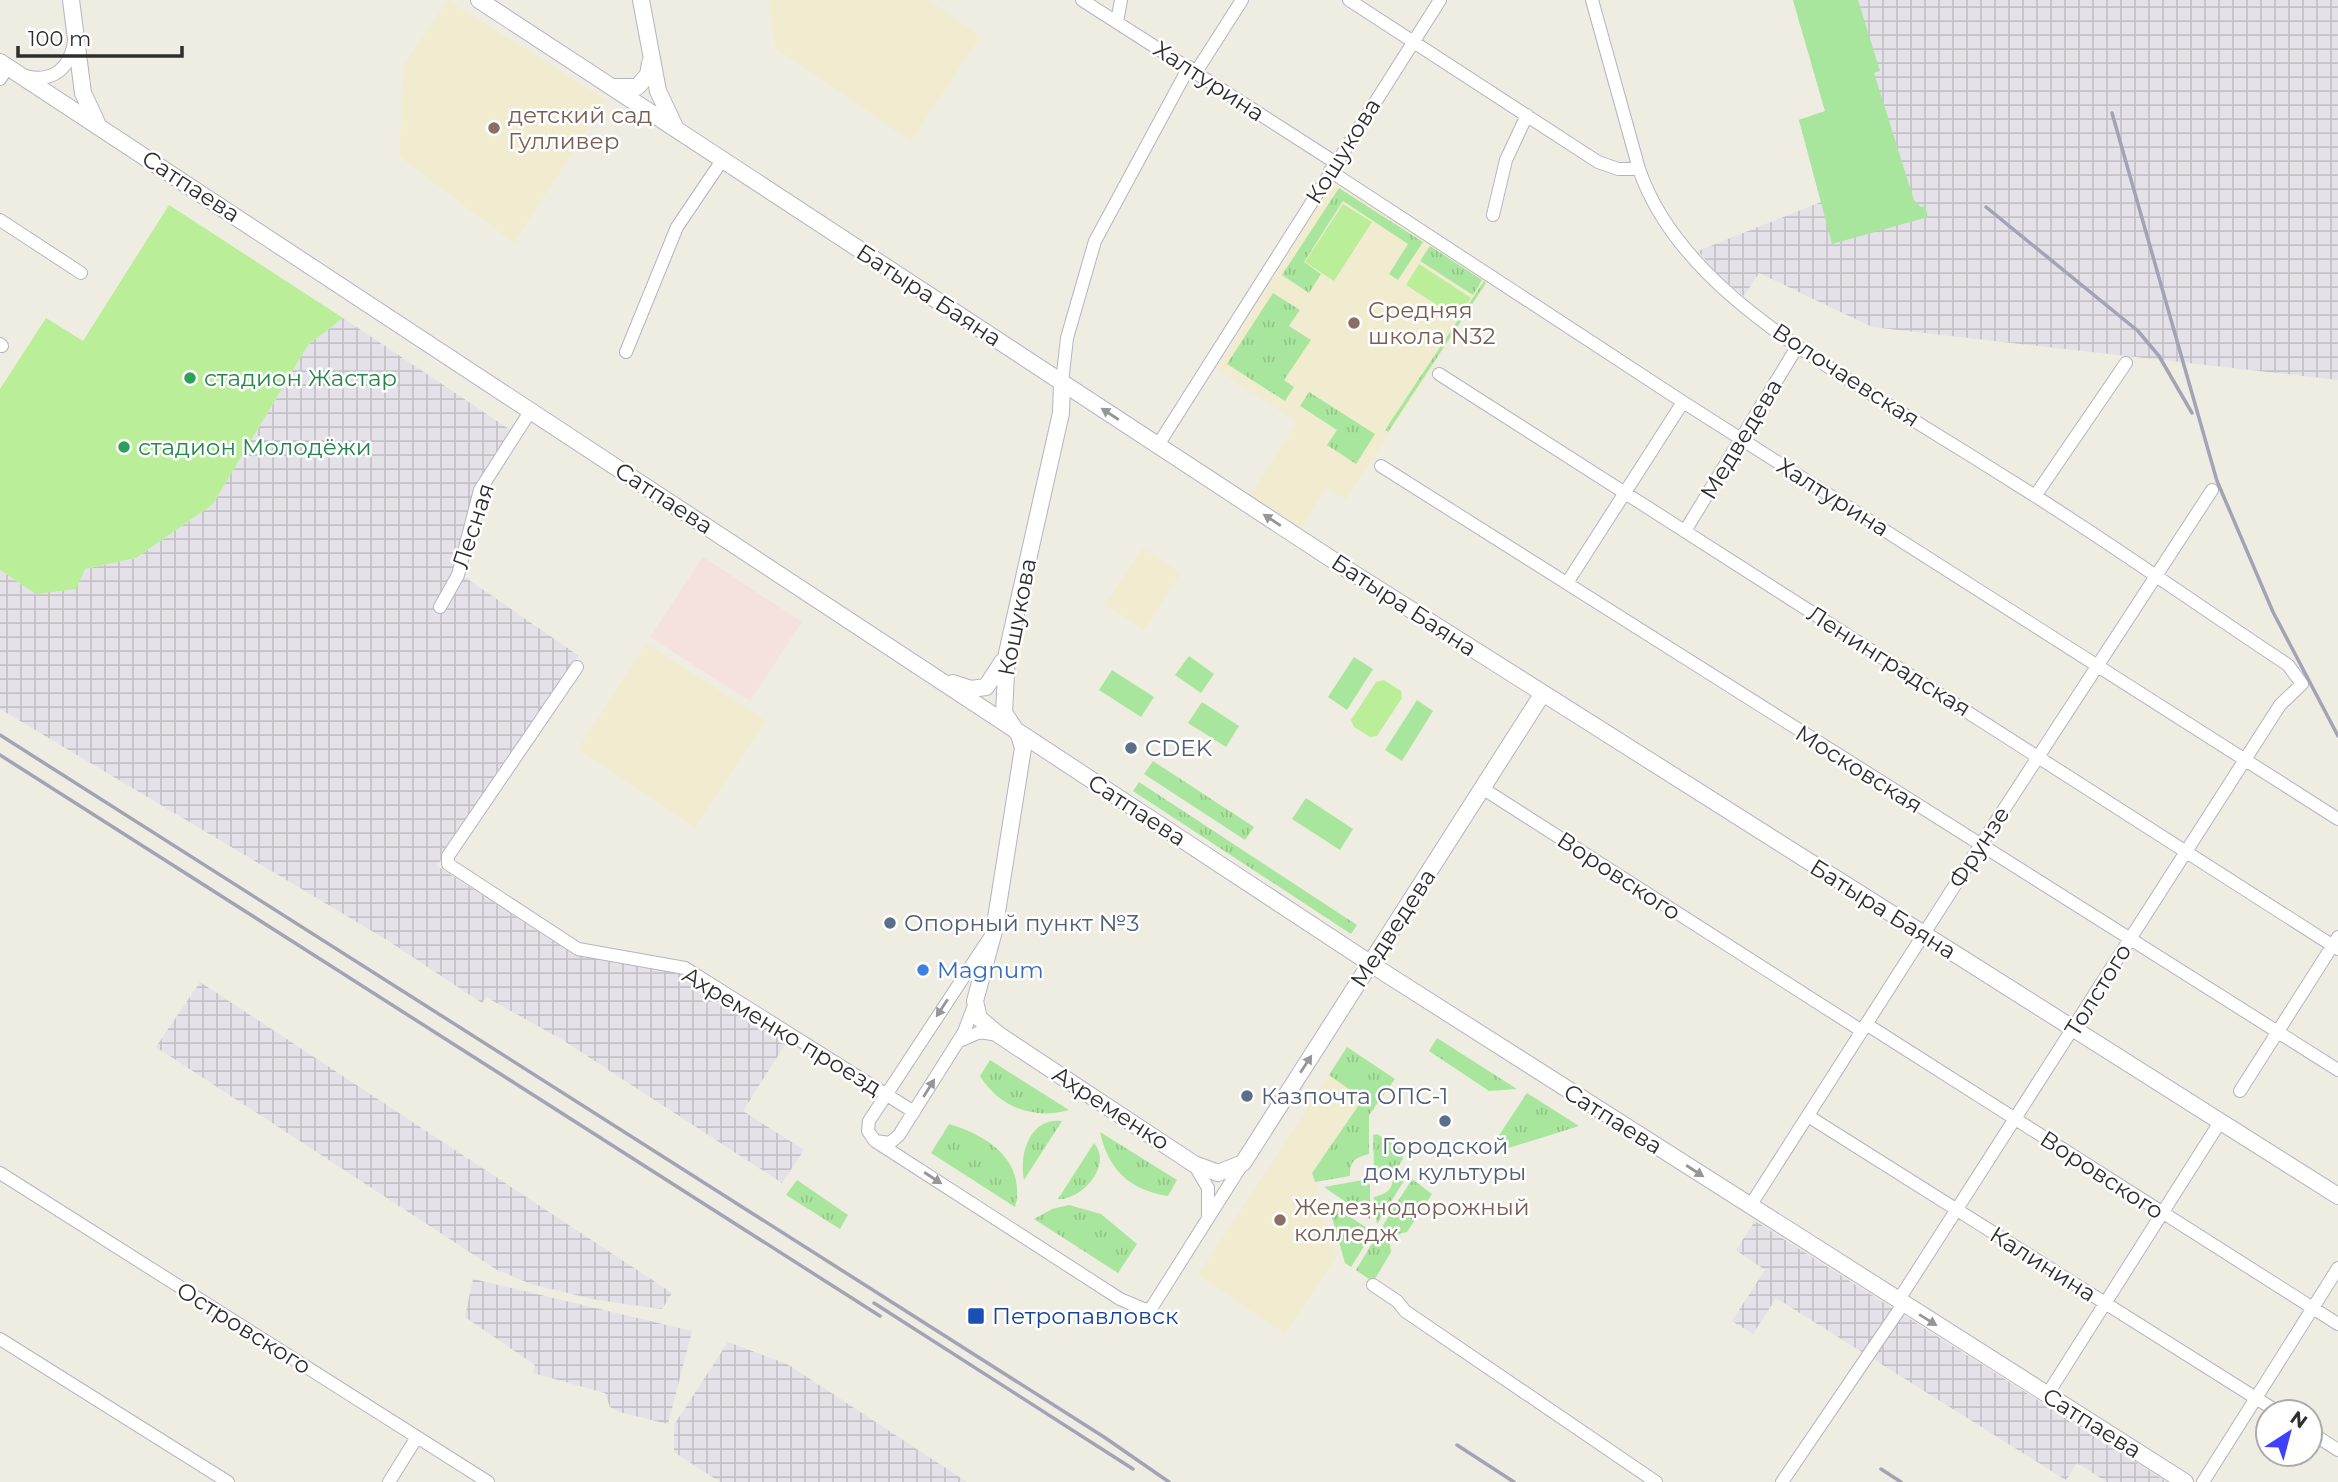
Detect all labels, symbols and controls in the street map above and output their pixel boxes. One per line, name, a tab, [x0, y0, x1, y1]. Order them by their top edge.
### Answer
scale bar	[18, 14, 182, 58]
text: 100 m	[28, 26, 91, 51]
street label: Халтурина	[1148, 35, 1270, 127]
street label: Кошукова	[1300, 93, 1386, 209]
place label: детский сад Гулливер	[508, 101, 652, 155]
marker: детский сад Гулливер	[486, 120, 502, 136]
street label: Сатпаева	[137, 144, 245, 228]
street label: Батыра Баяна	[851, 238, 1007, 352]
place label: Средняя школа N32	[1368, 296, 1495, 350]
marker: Средняя школа N32	[1346, 315, 1362, 331]
street label: Волочаевская	[1767, 317, 1925, 433]
place label: стадион Жастар	[204, 364, 397, 392]
marker: стадион Жастар	[182, 370, 198, 386]
street label: Медведева	[1694, 374, 1788, 504]
one-way arrow	[1100, 407, 1120, 420]
place label: стадион Молодёжи	[138, 433, 371, 461]
marker: стадион Молодёжи	[116, 439, 132, 455]
street label: Халтурина	[1772, 452, 1894, 542]
street label: Сатпаева	[610, 456, 718, 540]
street label: Лесная	[446, 480, 500, 572]
one-way arrow	[1262, 513, 1282, 526]
street label: Батыра Баяна	[1326, 548, 1482, 662]
street label: Кошукова	[992, 556, 1042, 678]
street label: Ленинградская	[1802, 599, 1976, 723]
street label: Московская	[1790, 719, 1928, 819]
place label: CDEK	[1145, 734, 1213, 762]
marker: CDEK	[1123, 740, 1139, 756]
street label: Сатпаева	[1083, 768, 1191, 852]
street label: Фрунзе	[1942, 801, 2016, 893]
street label: Воровского	[1552, 826, 1686, 926]
street label: Батыра Баяна	[1805, 853, 1961, 965]
street label: Медведева	[1344, 864, 1442, 992]
place label: Опорный пункт №3	[904, 909, 1139, 937]
marker: Опорный пункт №3	[882, 915, 898, 931]
street label: Толстого	[2059, 938, 2137, 1042]
place label: Magnum	[937, 956, 1044, 984]
street label: Ахременко проезд	[677, 960, 887, 1102]
marker: Magnum	[915, 962, 931, 978]
one-way arrow	[935, 999, 949, 1017]
one-way arrow	[1299, 1055, 1312, 1074]
street label: Ахременко	[1047, 1060, 1175, 1156]
one-way arrow	[922, 1078, 935, 1098]
street label: Сатпаева	[1558, 1078, 1668, 1160]
place label: Казпочта ОПС-1	[1261, 1082, 1448, 1110]
marker: Казпочта ОПС-1	[1239, 1088, 1255, 1104]
marker: Городской дом культуры	[1437, 1113, 1453, 1129]
street label: Воровского	[2035, 1125, 2169, 1225]
place label: Городской дом культуры	[1364, 1132, 1526, 1186]
one-way arrow	[1686, 1164, 1704, 1178]
one-way arrow	[923, 1171, 942, 1184]
place label: Железнодорожный колледж	[1294, 1193, 1530, 1247]
marker: Железнодорожный колледж	[1272, 1212, 1288, 1228]
street label: Калинина	[1985, 1220, 2101, 1308]
street label: Островского	[172, 1276, 316, 1380]
place label: Петропавловск	[992, 1302, 1179, 1330]
marker: Петропавловск	[966, 1306, 986, 1326]
one-way arrow	[1918, 1313, 1938, 1326]
street label: Сатпаева	[2037, 1382, 2147, 1464]
north arrow	[2254, 1398, 2324, 1468]
text: N	[2286, 1406, 2312, 1433]

